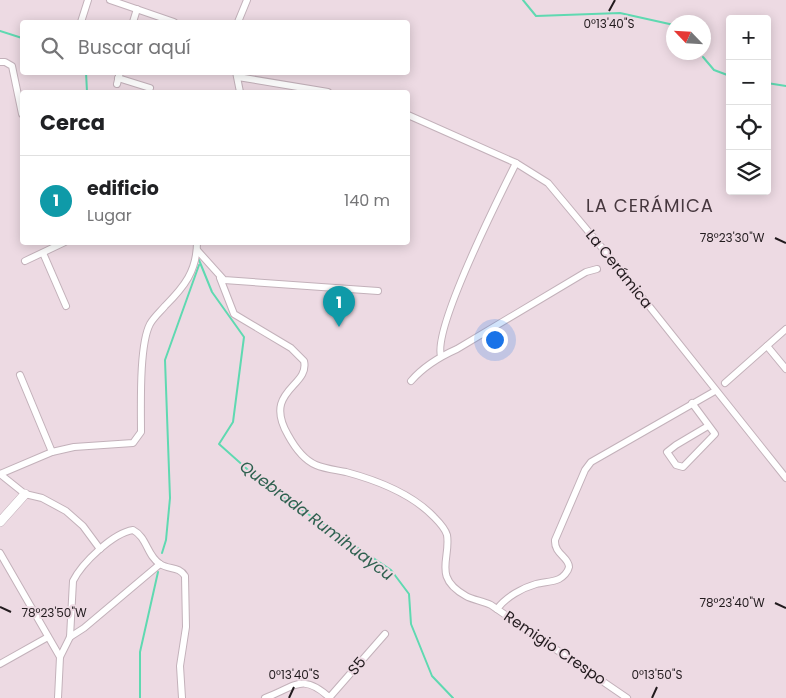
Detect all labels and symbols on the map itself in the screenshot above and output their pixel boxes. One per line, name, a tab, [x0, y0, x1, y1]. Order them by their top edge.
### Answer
text: 0°13'40"S	[584, 15, 634, 32]
north arrow	[666, 15, 711, 60]
district label: LA CERÁMICA	[586, 193, 714, 218]
street label: La Cerámica	[581, 225, 658, 312]
text: 78°23'30"W	[700, 229, 765, 246]
pin: 1	[323, 286, 355, 327]
your location	[482, 327, 508, 353]
water label: Quebrada Rumihuaycu	[235, 455, 398, 586]
text: 78°23'40"W	[699, 594, 765, 611]
text: 78°23'50"W	[21, 604, 87, 621]
street label: Remigio Crespo	[500, 606, 610, 690]
street label: S5	[343, 652, 371, 679]
text: 0°13'40"S	[269, 666, 319, 683]
text: 0°13'50"S	[632, 666, 682, 683]

